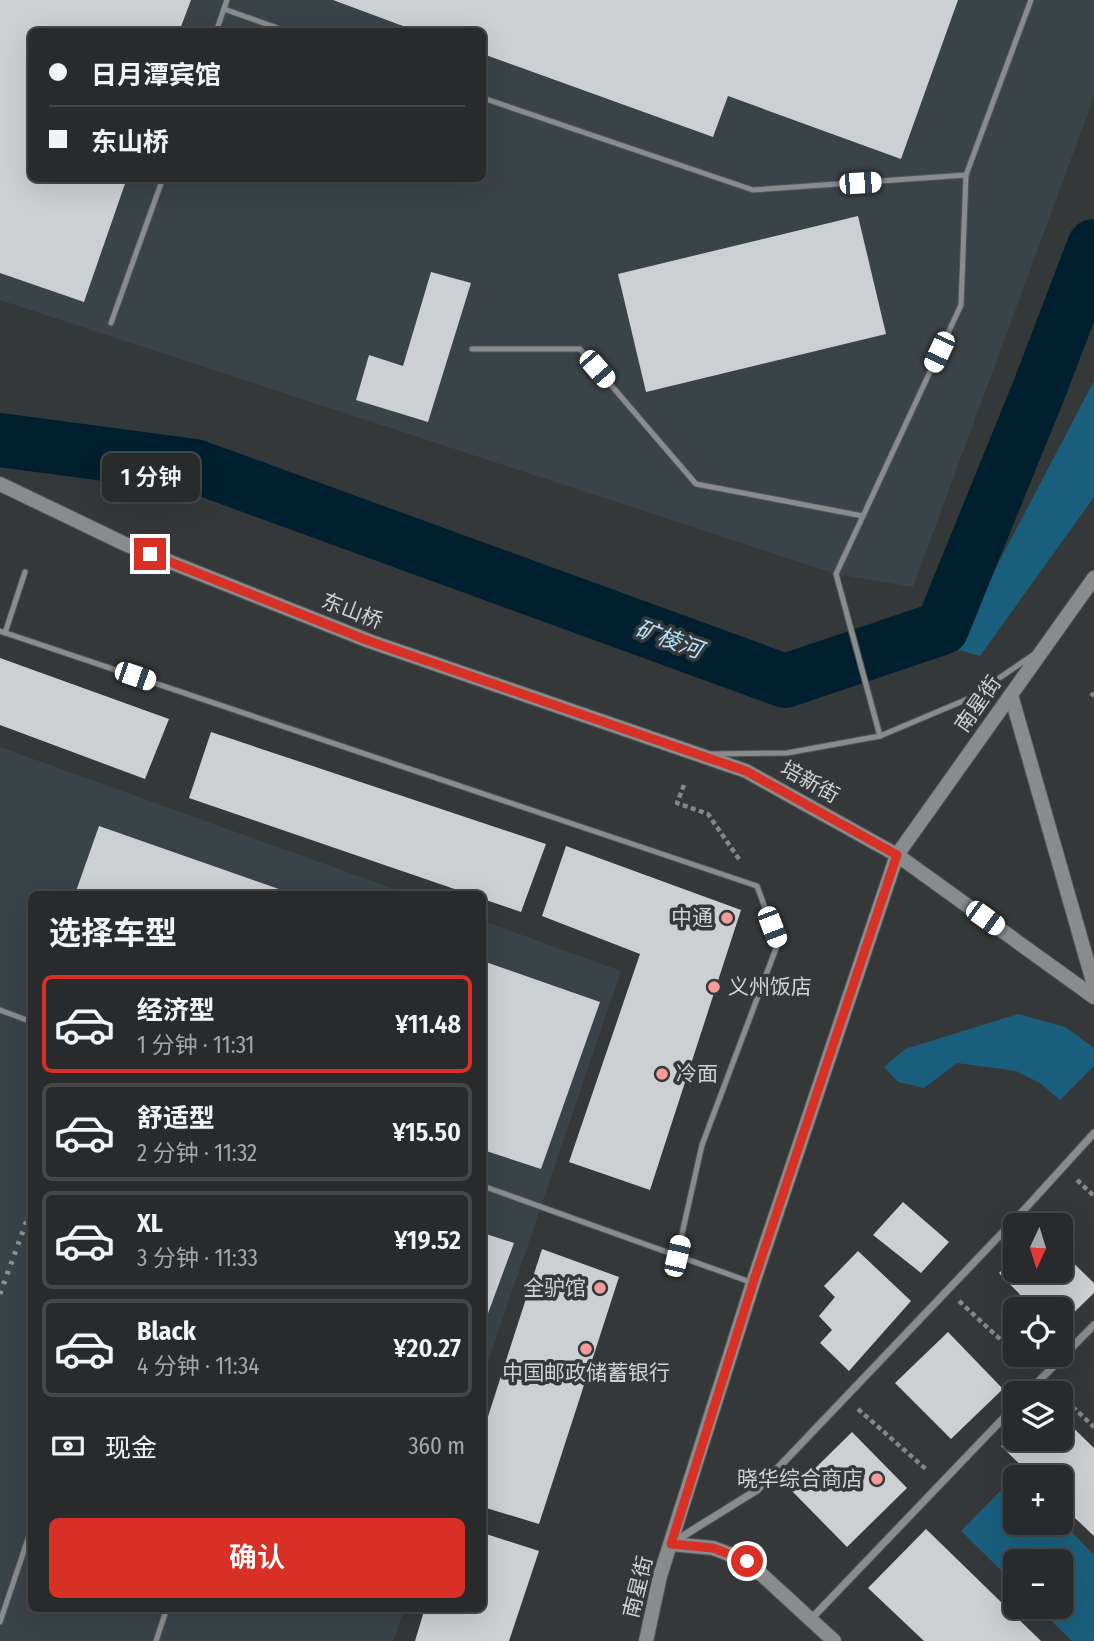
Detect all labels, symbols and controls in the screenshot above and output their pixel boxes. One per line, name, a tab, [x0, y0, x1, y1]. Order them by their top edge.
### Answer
text: 日月潭宾馆	[91, 60, 221, 91]
text: 东山桥	[91, 127, 169, 158]
car	[839, 171, 882, 195]
car	[921, 329, 958, 375]
car	[576, 346, 619, 392]
callout: 1 分钟	[101, 452, 199, 502]
text: 1 分钟	[121, 463, 181, 491]
route end	[134, 538, 166, 570]
street label: 东山桥	[318, 588, 386, 634]
water label: 矿棱河	[632, 614, 710, 665]
car	[112, 659, 159, 693]
street label: 南星街	[949, 671, 1007, 737]
street label: 培新街	[776, 755, 844, 809]
car	[962, 897, 1009, 939]
car	[755, 904, 790, 950]
place label: 中通	[671, 905, 713, 931]
marker: 中通	[719, 910, 735, 926]
text: 选择车型	[49, 914, 177, 952]
place label: 义州饭店	[728, 974, 812, 1000]
marker: 义州饭店	[706, 979, 722, 995]
icon: car	[53, 993, 116, 1056]
text: 经济型	[137, 995, 215, 1026]
text: ¥11.48	[395, 1009, 461, 1040]
text: 1 分钟 · 11:31	[137, 1031, 255, 1059]
place label: 冷面	[676, 1061, 718, 1087]
marker: 冷面	[654, 1066, 670, 1082]
icon: car	[53, 1101, 116, 1164]
text: 舒适型	[137, 1103, 215, 1134]
text: ¥15.50	[392, 1117, 461, 1148]
text: 2 分钟 · 11:32	[137, 1139, 257, 1167]
text: XL	[137, 1208, 163, 1239]
icon: car	[53, 1209, 116, 1272]
north arrow	[1003, 1213, 1073, 1283]
map controls	[1003, 1213, 1073, 1619]
text: ¥19.52	[394, 1225, 461, 1256]
car	[663, 1233, 692, 1279]
text: 3 分钟 · 11:33	[137, 1244, 258, 1272]
place label: 全驴馆	[523, 1275, 586, 1301]
marker: 全驴馆	[592, 1280, 608, 1296]
button: locate	[1003, 1297, 1073, 1367]
text: Black	[137, 1316, 196, 1347]
icon: car	[53, 1317, 116, 1380]
text: ¥20.27	[394, 1333, 461, 1364]
marker: 中国邮政储蓄银行	[578, 1341, 594, 1357]
text: 4 分钟 · 11:34	[137, 1352, 259, 1380]
place label: 中国邮政储蓄银行	[502, 1360, 670, 1386]
button: layers	[1003, 1381, 1073, 1451]
icon: cash	[49, 1427, 87, 1465]
text: 360 m	[408, 1432, 465, 1460]
text: 现金	[105, 1433, 157, 1464]
button: +	[1003, 1465, 1073, 1535]
place label: 晓华综合商店	[737, 1466, 863, 1492]
marker: 晓华综合商店	[869, 1471, 885, 1487]
button: 确认	[49, 1518, 465, 1598]
route start	[731, 1545, 763, 1577]
button: −	[1003, 1549, 1073, 1619]
street label: 南星街	[618, 1553, 658, 1621]

